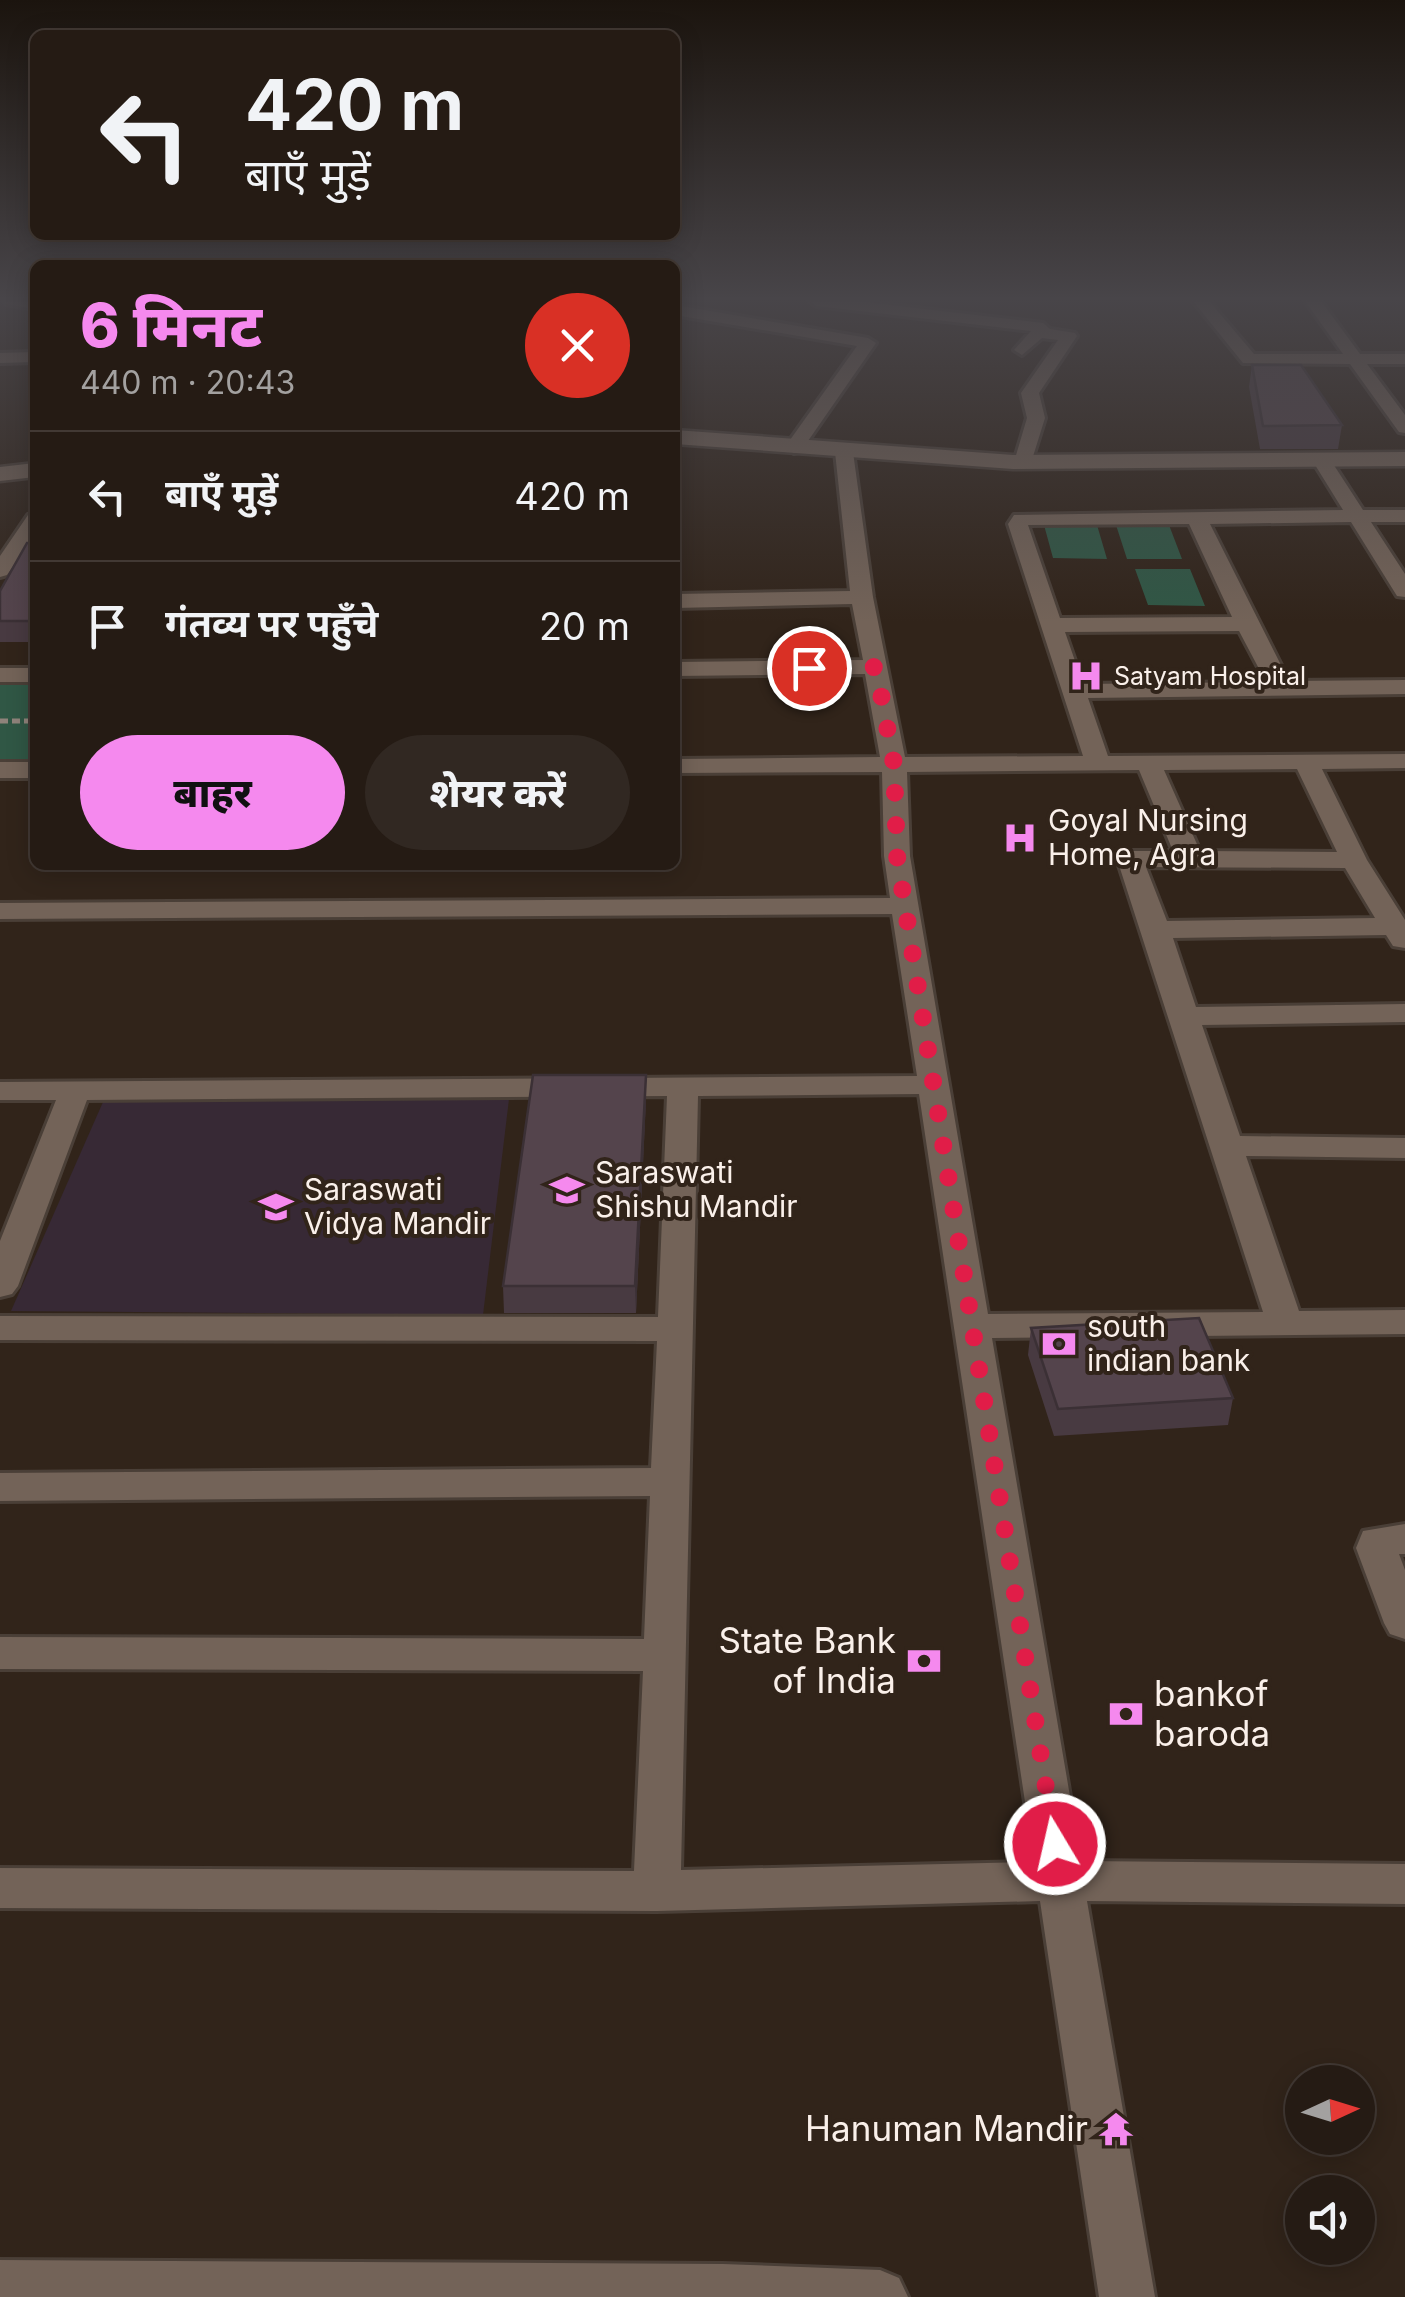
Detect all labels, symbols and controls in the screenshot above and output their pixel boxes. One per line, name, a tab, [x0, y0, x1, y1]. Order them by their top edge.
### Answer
text: 420 m	[245, 62, 464, 147]
icon: left	[80, 70, 210, 200]
text: बाएँ मुड़ें	[245, 147, 371, 202]
text: 6 मिनट	[80, 289, 262, 361]
button: close	[525, 293, 630, 398]
text: 440 m · 20:43	[80, 363, 295, 402]
icon: left	[80, 469, 135, 524]
text: बाएँ मुड़ें	[165, 470, 278, 516]
text: 420 m	[514, 473, 630, 519]
icon: arrive	[80, 599, 135, 654]
text: गंतव्य पर पहुँचे	[165, 600, 378, 646]
text: 20 m	[539, 603, 630, 649]
pin	[767, 626, 852, 711]
icon: arrive	[782, 641, 837, 696]
hospital icon: Satyam Hospital	[1067, 657, 1105, 695]
place label: Satyam Hospital	[1114, 661, 1306, 691]
button: बाहर	[80, 735, 345, 850]
button: शेयर करें	[365, 735, 630, 850]
place label: Goyal Nursing Home, Agra	[1048, 802, 1248, 872]
hospital icon: Goyal Nursing Home, Agra	[1001, 819, 1039, 857]
place label: Saraswati Shishu Mandir	[595, 1154, 798, 1224]
place label: Saraswati Vidya Mandir	[304, 1171, 491, 1241]
school or university icon: Saraswati Shishu Mandir	[548, 1171, 586, 1209]
school or university icon: Saraswati Vidya Mandir	[257, 1188, 295, 1226]
place label: south indian bank	[1087, 1308, 1251, 1378]
bank icon: south indian bank	[1040, 1325, 1078, 1363]
place label: State Bank of India	[718, 1619, 896, 1701]
bank icon: State Bank of India	[905, 1642, 943, 1680]
place label: bankof baroda	[1154, 1672, 1270, 1754]
bank icon: bankof baroda	[1107, 1695, 1145, 1733]
position arrow	[1003, 1792, 1107, 1896]
north arrow	[1285, 2065, 1375, 2155]
map controls	[1285, 2065, 1375, 2265]
place label: Hanuman Mandir	[805, 2107, 1088, 2149]
temple icon: Hanuman Mandir	[1097, 2110, 1135, 2148]
button: sound	[1285, 2175, 1375, 2265]

